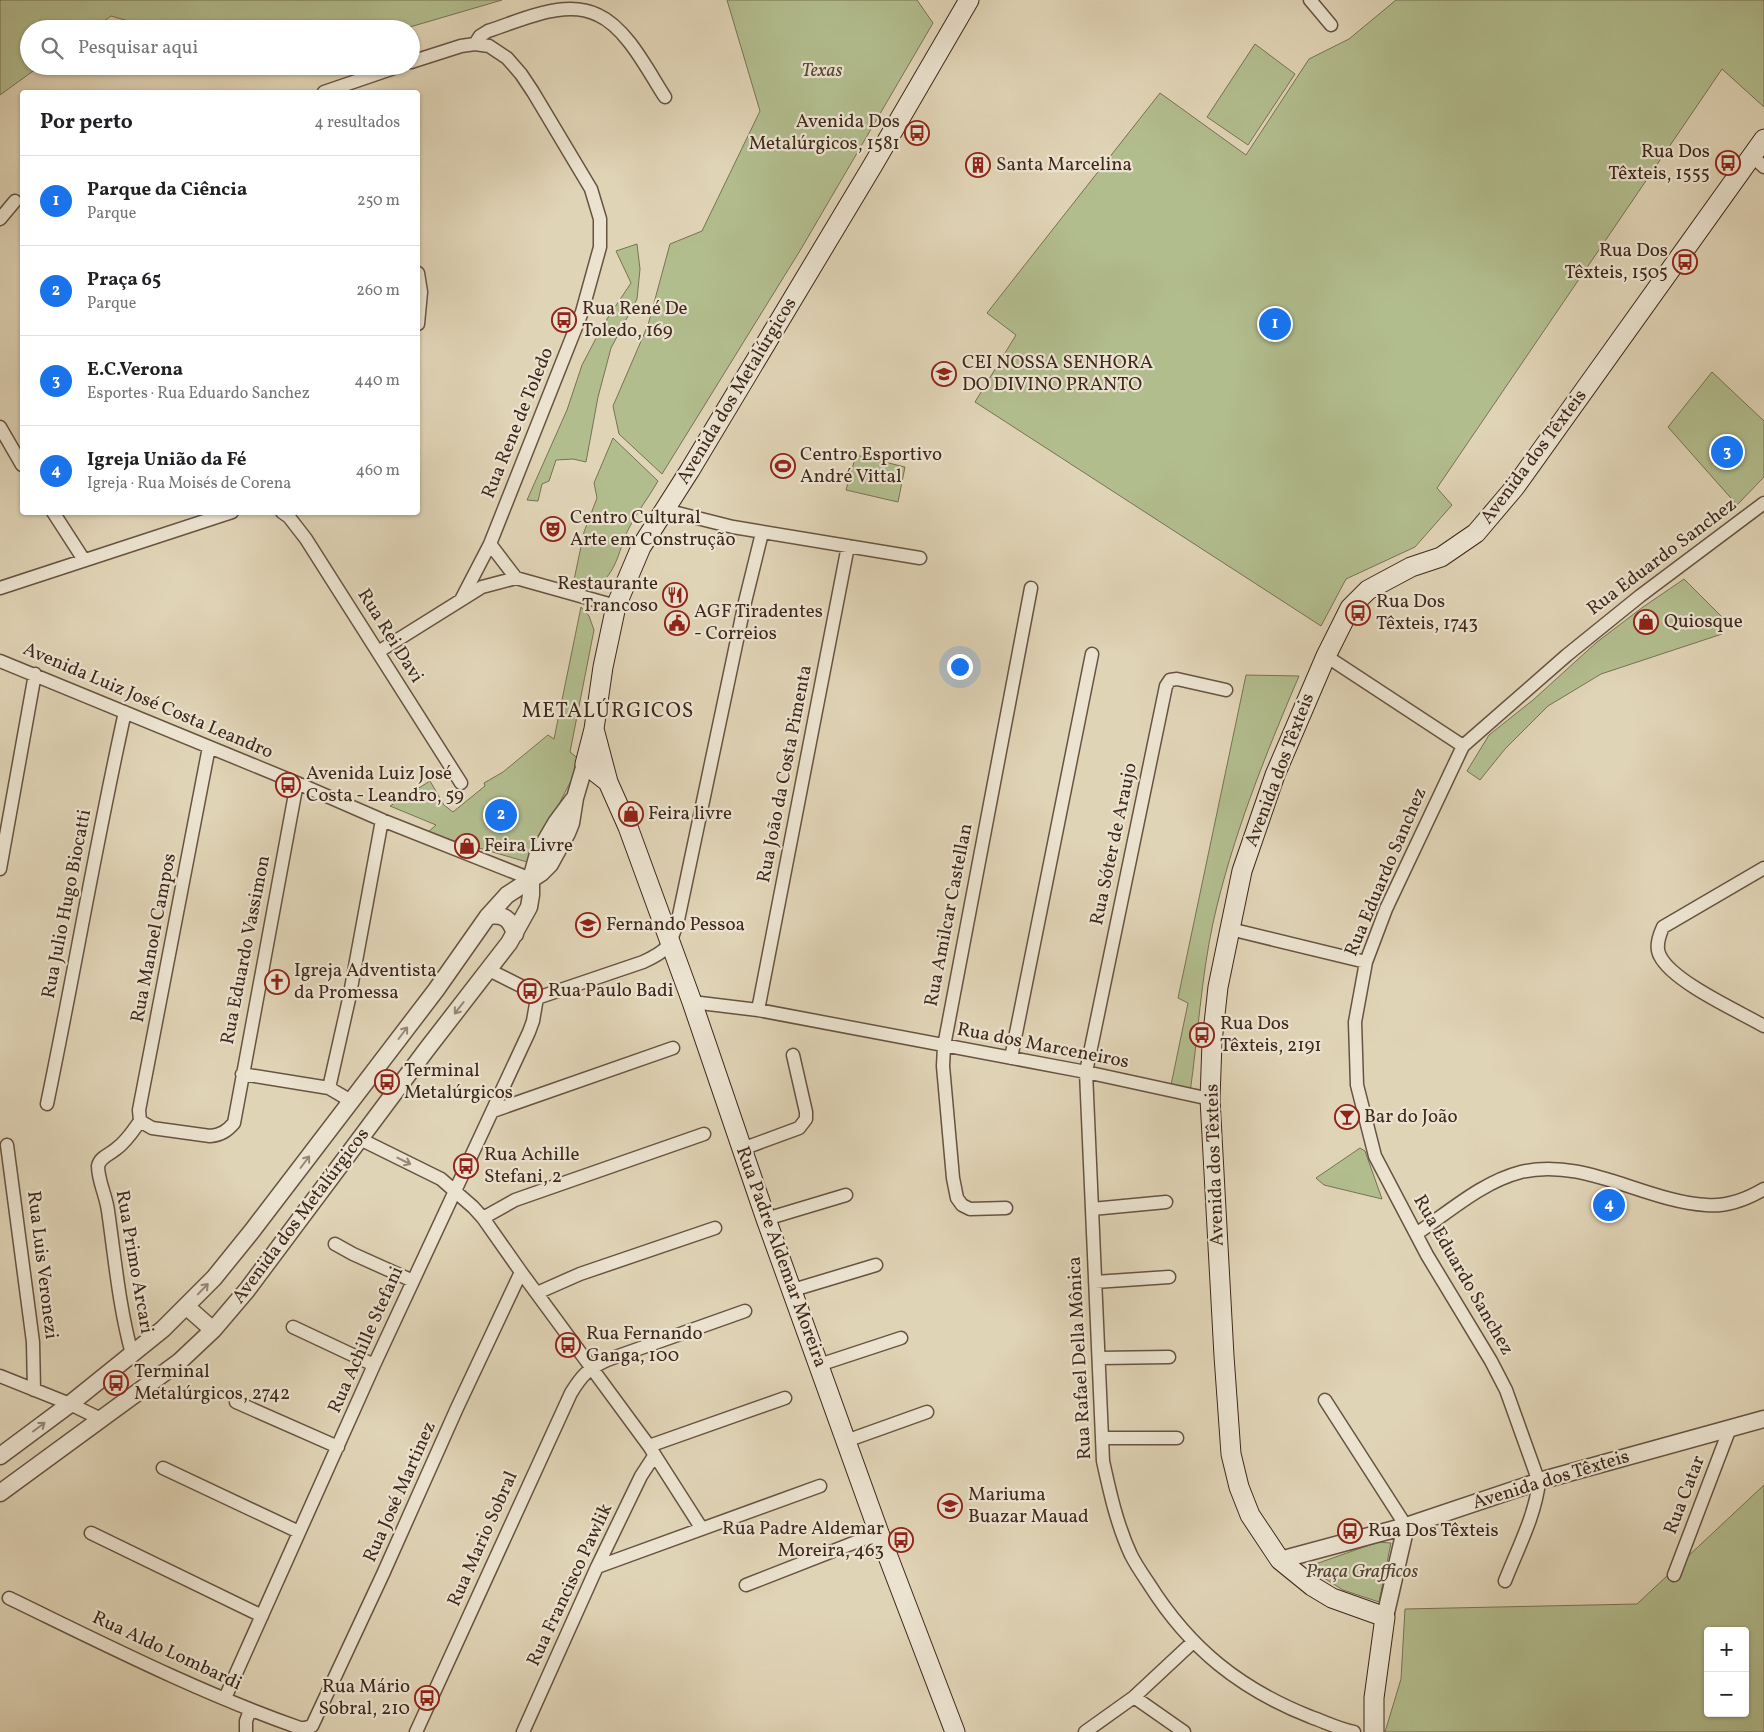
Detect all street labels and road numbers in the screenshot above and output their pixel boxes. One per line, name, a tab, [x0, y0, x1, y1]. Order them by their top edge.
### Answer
street label: Avenida dos Metalúrgicos	[671, 293, 803, 489]
street label: Rua Rene de Toledo	[476, 344, 560, 502]
street label: Avenida dos Têxteis	[1475, 384, 1593, 530]
street label: Rua Eduardo Sanchez	[1582, 492, 1742, 622]
street label: Rua Rei Davi	[351, 584, 429, 688]
street label: Avenida Luiz José Costa Leandro	[19, 636, 277, 766]
street label: Rua João da Costa Pimenta	[751, 663, 819, 885]
street label: Avenida dos Têxteis	[1239, 689, 1321, 851]
street label: Rua Sóter de Araujo	[1084, 760, 1144, 928]
street label: Rua Eduardo Sanchez	[1339, 784, 1433, 960]
street label: Rua Julio Hugo Biocatti	[36, 807, 98, 1001]
street label: Rua Amilcar Castellan	[918, 821, 980, 1009]
street label: Rua Manoel Campos	[125, 851, 183, 1025]
street label: Rua Eduardo Vassimon	[215, 853, 277, 1047]
street label: Rua dos Marceneiros	[955, 1017, 1131, 1075]
street label: Avenida dos Têxteis	[1199, 1083, 1231, 1247]
street label: Avenida dos Metalúrgicos	[226, 1123, 376, 1309]
street label: Rua Padre Aldemar Moreira	[729, 1143, 833, 1371]
street label: Rua Primo Arcari	[109, 1188, 159, 1336]
street label: Rua Luis Veronezi	[20, 1189, 64, 1341]
street label: Rua Eduardo Sanchez	[1406, 1190, 1520, 1360]
street label: Rua Rafael Della Mônica	[1062, 1256, 1098, 1460]
street label: Rua Achille Stefani	[322, 1262, 410, 1418]
street label: Rua José Martinez	[357, 1417, 443, 1567]
street label: Avenida dos Têxteis	[1469, 1444, 1633, 1516]
street label: Rua Catar	[1658, 1452, 1712, 1538]
street label: Rua Mario Sobral	[442, 1467, 525, 1611]
street label: Rua Francisco Pawlik	[521, 1499, 619, 1671]
street label: Rua Aldo Lombardi	[88, 1605, 246, 1697]

